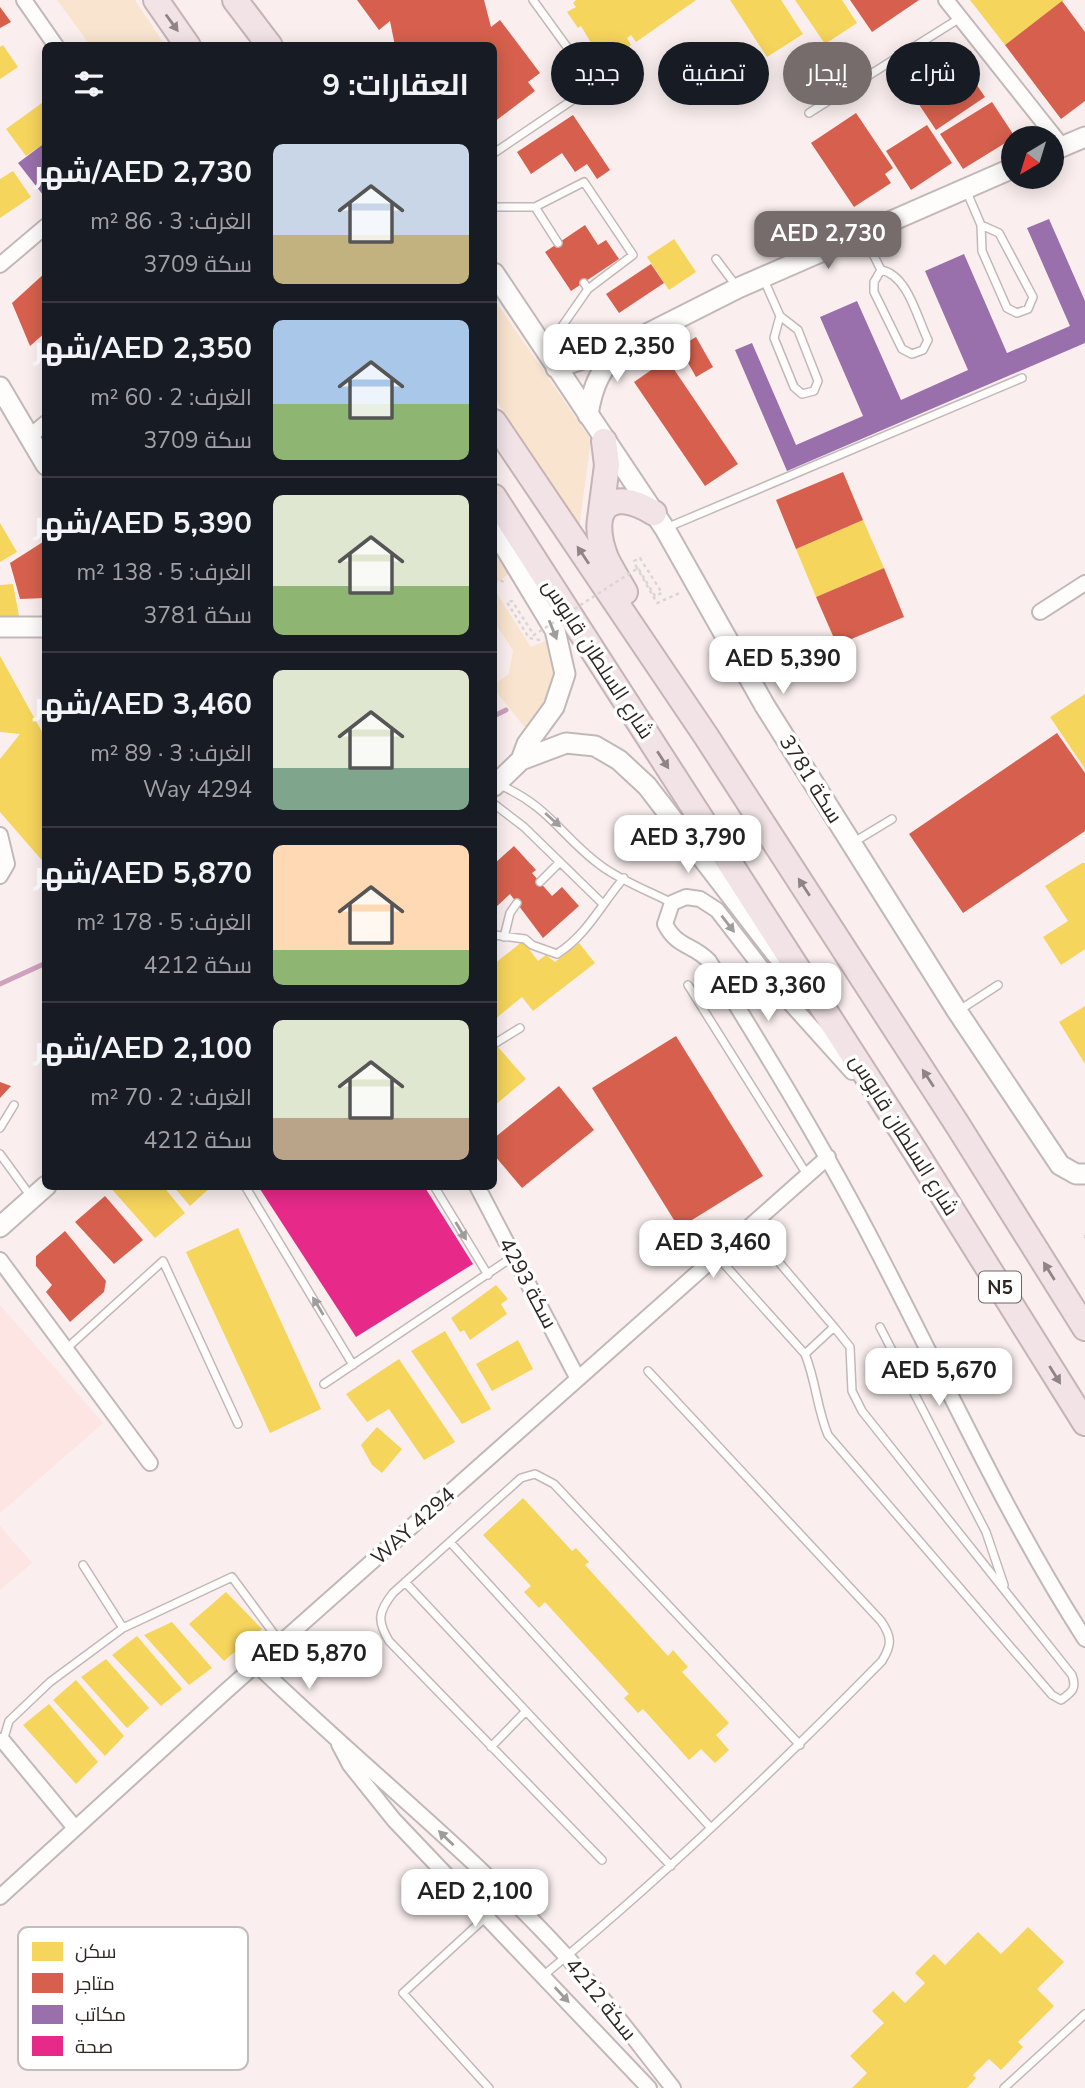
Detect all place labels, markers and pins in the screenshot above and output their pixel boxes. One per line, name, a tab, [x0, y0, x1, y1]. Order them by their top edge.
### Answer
pin: AED 2,730	[748, 212, 908, 271]
pin: AED 2,350	[537, 324, 697, 384]
pin: AED 5,390	[703, 636, 863, 696]
pin: AED 3,790	[608, 816, 768, 875]
pin: AED 3,360	[688, 964, 848, 1023]
pin: AED 3,460	[633, 1220, 793, 1280]
pin: AED 5,670	[859, 1348, 1019, 1408]
pin: AED 5,870	[229, 1632, 389, 1691]
pin: AED 2,100	[395, 1870, 555, 1929]

